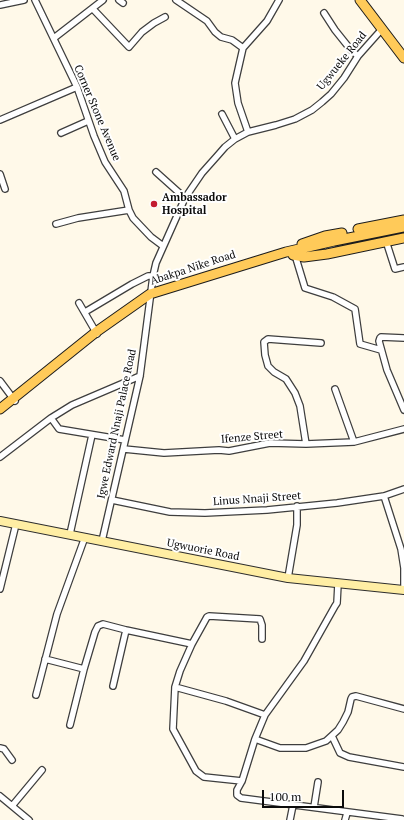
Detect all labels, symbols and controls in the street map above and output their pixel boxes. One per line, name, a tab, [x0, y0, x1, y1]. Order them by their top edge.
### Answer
street label: Ugwueke Road	[314, 29, 370, 93]
street label: Corner Stone Avenue	[71, 63, 123, 163]
place label: Ambassador Hospital	[162, 191, 227, 217]
marker: Ambassador Hospital	[149, 199, 159, 209]
street label: Abakpa Nike Road	[149, 248, 237, 288]
street label: Igwe Edward Nnaji Palace Road	[95, 348, 139, 500]
street label: Ifenze Street	[220, 428, 284, 446]
street label: Linus Nnaji Street	[213, 489, 301, 509]
street label: Ugwuorie Road	[165, 536, 241, 564]
scale bar	[264, 782, 346, 808]
text: 100 m	[269, 789, 301, 804]

